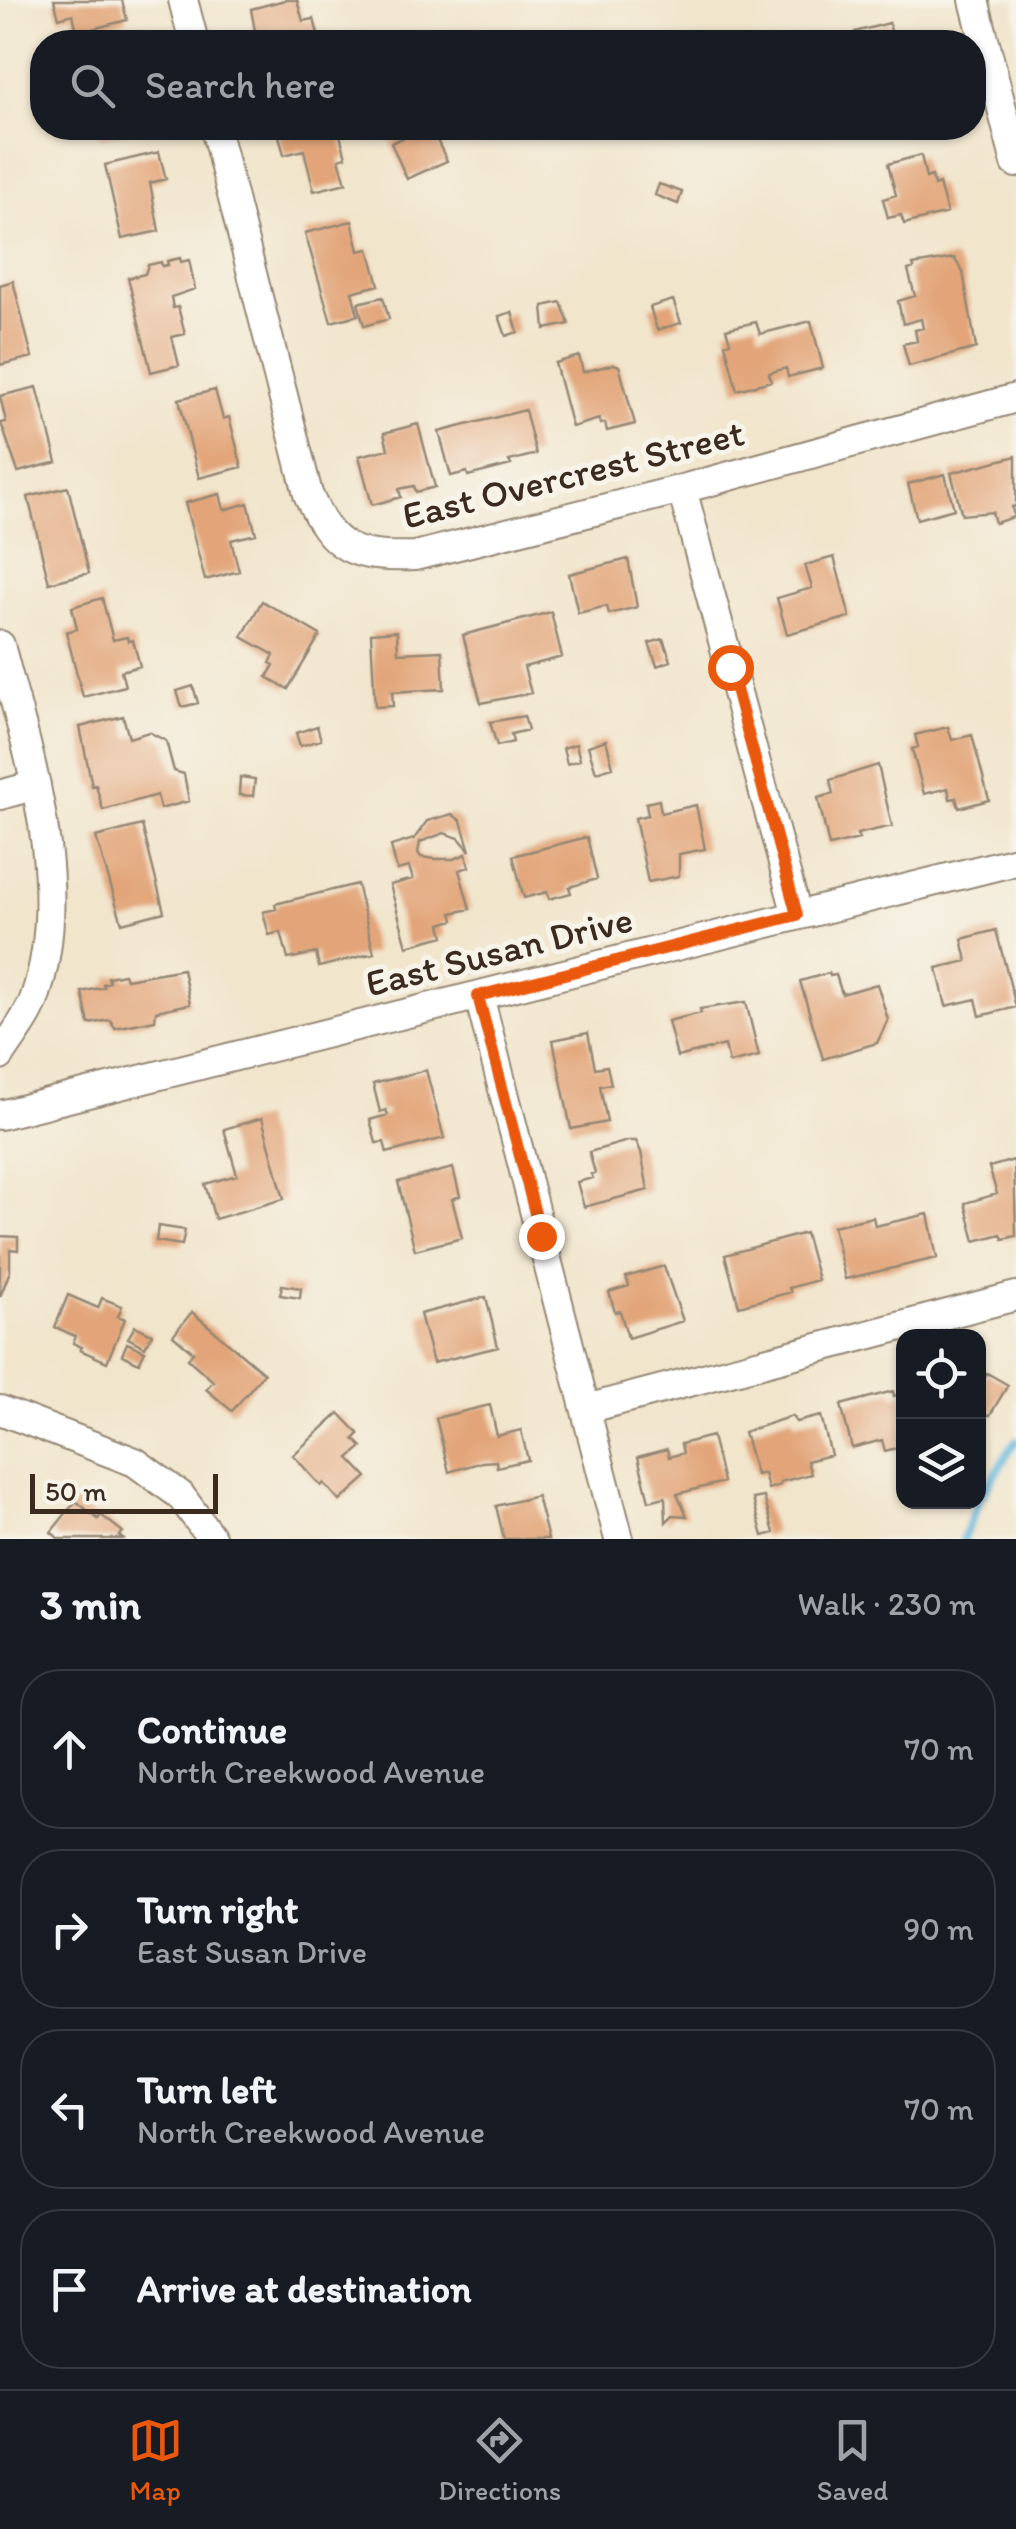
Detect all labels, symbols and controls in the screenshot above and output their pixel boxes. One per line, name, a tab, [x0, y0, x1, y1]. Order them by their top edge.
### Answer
search box	[30, 30, 986, 140]
icon: search	[65, 58, 120, 113]
text: Search here	[145, 62, 336, 108]
street label: East Overcrest Street	[398, 409, 748, 539]
route start	[708, 645, 754, 691]
street label: East Susan Drive	[361, 896, 637, 1006]
route end	[519, 1214, 565, 1260]
map controls	[896, 1329, 986, 1509]
button: locate	[896, 1329, 986, 1419]
button: layers	[896, 1419, 986, 1509]
scale bar	[30, 1469, 218, 1514]
text: 50 m	[45, 1474, 107, 1508]
text: 3 min	[40, 1579, 141, 1630]
text: Walk · 230 m	[798, 1585, 976, 1623]
text: Continue	[137, 1707, 287, 1753]
icon: ahead	[42, 1722, 97, 1777]
text: 70 m	[904, 1730, 974, 1768]
text: North Creekwood Avenue	[137, 1753, 485, 1791]
text: Turn right	[137, 1887, 299, 1933]
icon: right	[42, 1902, 97, 1957]
text: 90 m	[903, 1910, 974, 1948]
text: East Susan Drive	[137, 1933, 367, 1971]
text: Turn left	[137, 2067, 277, 2113]
icon: left	[42, 2082, 97, 2137]
text: 70 m	[904, 2090, 974, 2128]
text: North Creekwood Avenue	[137, 2113, 485, 2151]
icon: arrive	[42, 2262, 97, 2317]
text: Arrive at destination	[137, 2266, 472, 2312]
tab: Map	[128, 2413, 183, 2507]
tab: Directions	[438, 2413, 561, 2507]
tab: Saved	[817, 2413, 888, 2507]

